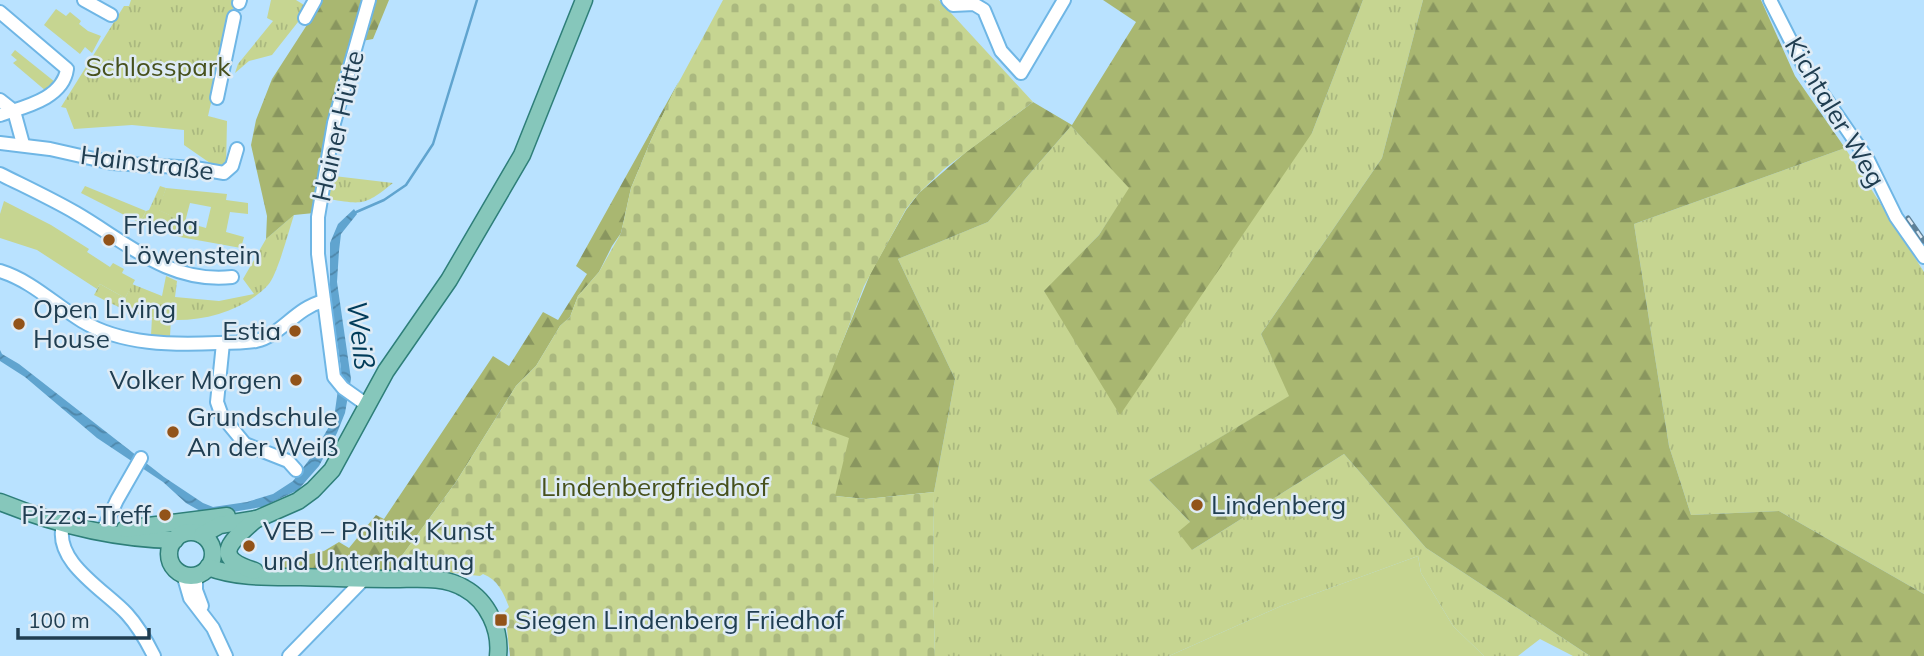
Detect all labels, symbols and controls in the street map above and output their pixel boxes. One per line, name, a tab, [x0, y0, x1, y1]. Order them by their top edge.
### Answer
street label: Kichtaler Weg	[1778, 31, 1893, 193]
street label: Hainer Hütte	[304, 47, 371, 205]
park label: Schlosspark	[85, 50, 231, 83]
street label: Hainstraße	[78, 138, 216, 187]
place label: Frieda Löwenstein	[123, 208, 261, 271]
marker: Frieda Löwenstein	[101, 232, 117, 248]
place label: Open Living House	[33, 292, 176, 355]
water label: Weiß	[340, 298, 383, 371]
place label: Estia	[222, 314, 281, 347]
marker: Open Living House	[11, 316, 27, 332]
marker: Estia	[287, 323, 303, 339]
place label: Volker Morgen	[109, 363, 282, 396]
marker: Volker Morgen	[288, 372, 304, 388]
place label: Grundschule An der Weiß	[187, 400, 338, 463]
marker: Grundschule An der Weiß	[165, 424, 181, 440]
park label: Lindenbergfriedhof	[541, 470, 770, 503]
place label: Lindenberg	[1211, 488, 1346, 521]
marker: Lindenberg	[1189, 497, 1205, 513]
place label: Pizza-Treff	[21, 498, 152, 531]
marker: Pizza-Treff	[157, 507, 173, 523]
place label: VEB – Politik, Kunst und Unterhaltung	[263, 514, 494, 577]
marker: VEB – Politik, Kunst und Unterhaltung	[241, 538, 257, 554]
scale bar	[18, 596, 149, 640]
place label: Siegen Lindenberg Friedhof	[515, 603, 845, 636]
text: 100 m	[28, 607, 90, 633]
marker: Siegen Lindenberg Friedhof	[493, 612, 509, 628]

